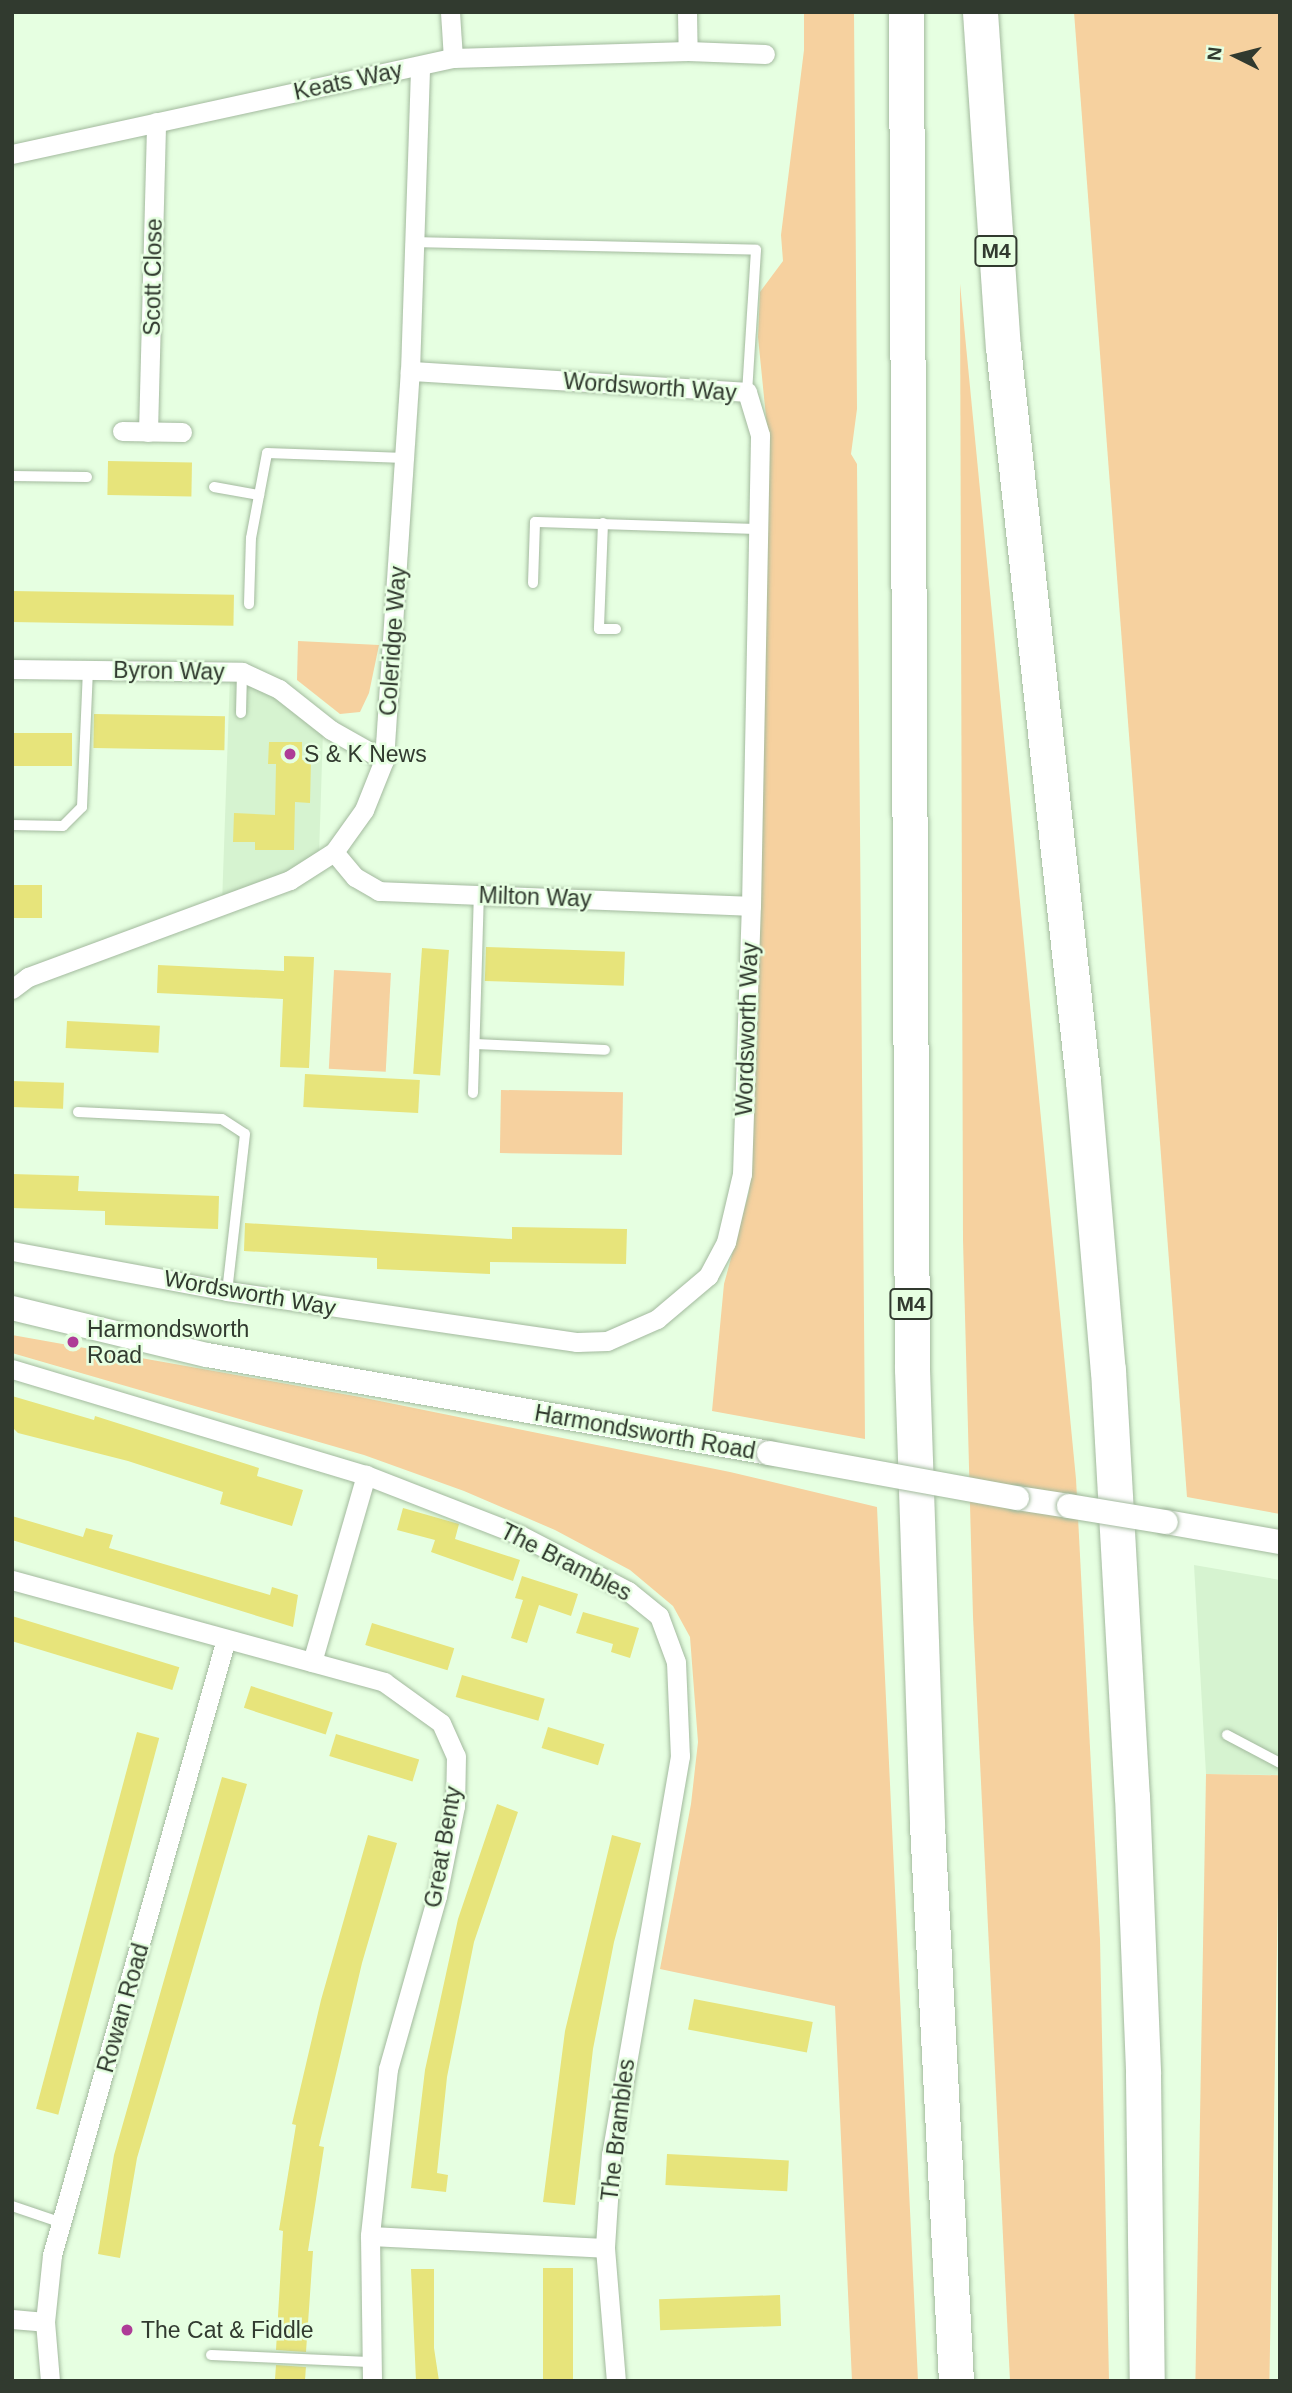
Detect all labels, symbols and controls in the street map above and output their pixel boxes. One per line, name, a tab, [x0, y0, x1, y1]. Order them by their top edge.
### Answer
north arrow	[1201, 21, 1271, 91]
text: N	[1203, 46, 1226, 62]
street label: Keats Way	[291, 56, 405, 106]
street label: Scott Close	[138, 218, 168, 336]
road number: M4	[973, 233, 1019, 268]
street label: Wordsworth Way	[562, 367, 738, 407]
street label: Coleridge Way	[374, 565, 412, 717]
street label: Byron Way	[113, 656, 225, 686]
place label: S & K News	[304, 740, 427, 768]
marker: S & K News	[282, 746, 298, 762]
street label: Milton Way	[478, 881, 592, 913]
street label: Wordsworth Way	[730, 942, 764, 1116]
street label: Wordsworth Way	[162, 1264, 338, 1322]
road number: M4	[888, 1286, 934, 1322]
place label: Harmondsworth Road	[87, 1315, 249, 1369]
marker: Harmondsworth Road	[65, 1334, 81, 1350]
street label: Harmondsworth Road	[532, 1399, 758, 1465]
street label: The Brambles	[496, 1517, 636, 1607]
street label: Great Benty	[419, 1784, 467, 1910]
street label: Rowan Road	[91, 1940, 155, 2076]
street label: The Brambles	[596, 2057, 640, 2203]
place label: The Cat & Fiddle	[141, 2316, 314, 2344]
marker: The Cat & Fiddle	[119, 2322, 135, 2338]

